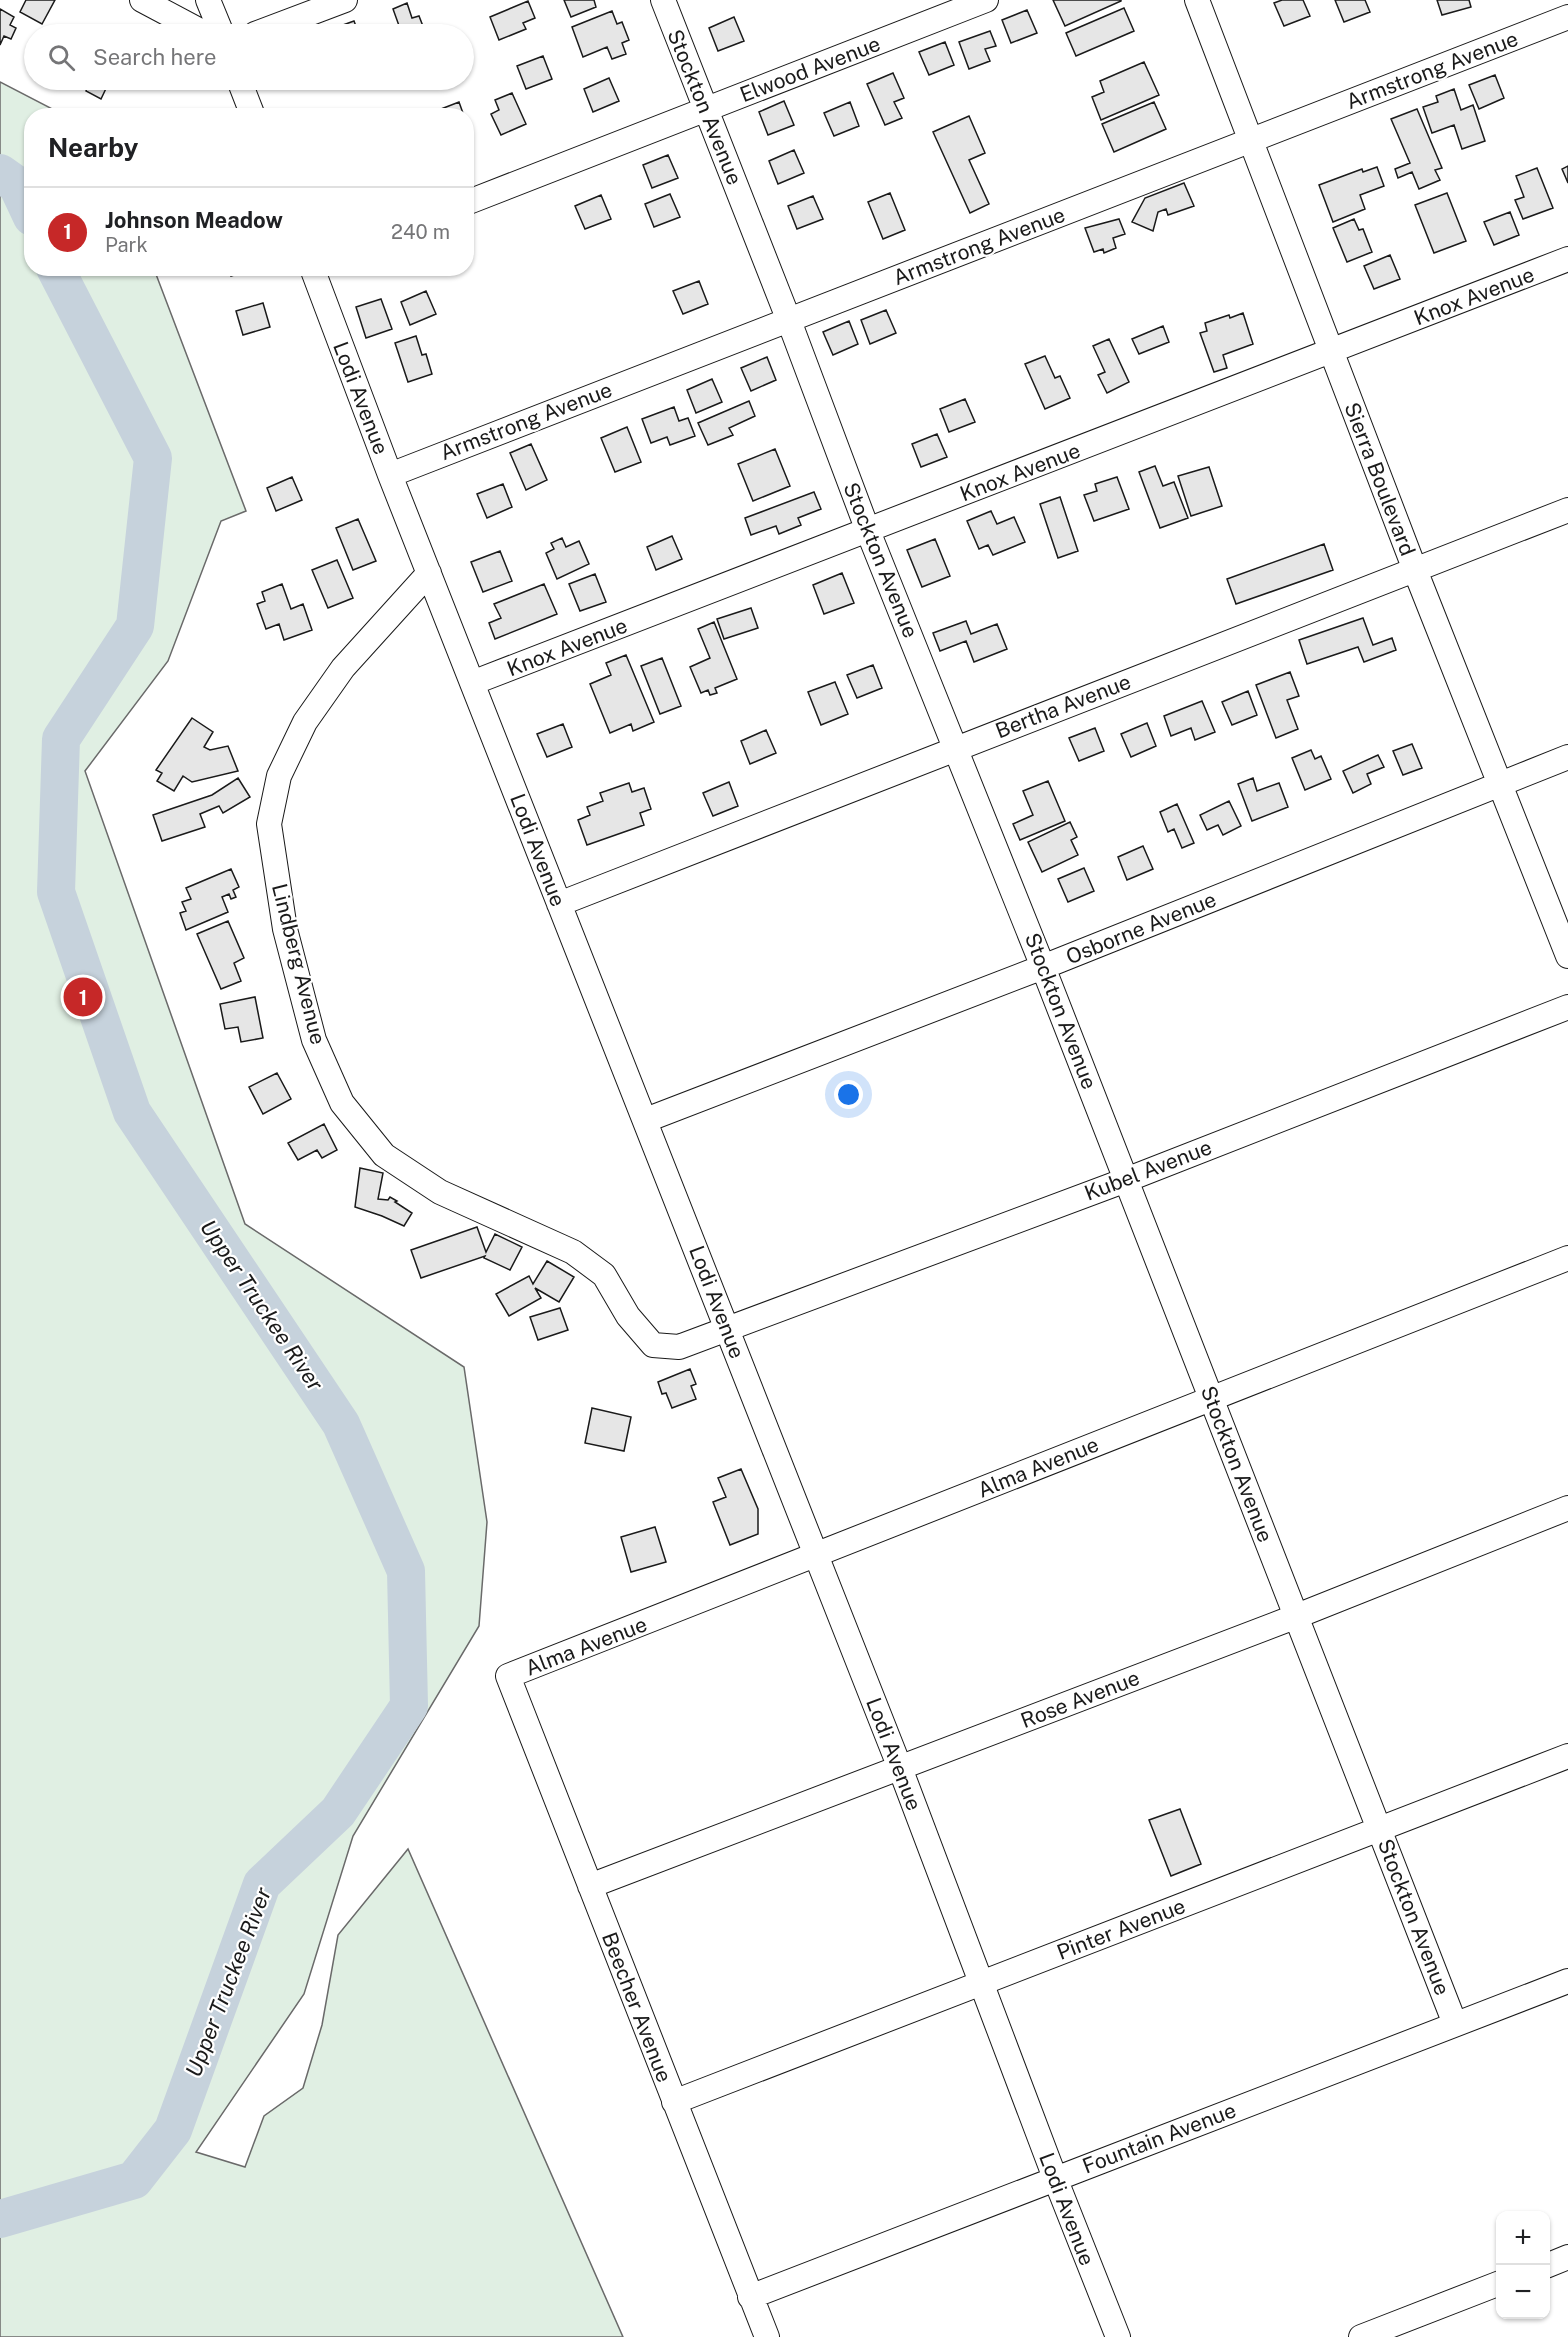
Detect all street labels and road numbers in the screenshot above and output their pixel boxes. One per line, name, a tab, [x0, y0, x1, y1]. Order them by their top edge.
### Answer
street label: Stockton Avenue	[662, 26, 748, 188]
street label: Armstrong Avenue	[1343, 26, 1521, 114]
street label: Elwood Avenue	[736, 31, 884, 107]
street label: Armstrong Avenue	[890, 202, 1068, 290]
street label: Knox Avenue	[1410, 262, 1538, 330]
street label: Lodi Avenue	[328, 338, 394, 458]
street label: Armstrong Avenue	[437, 377, 615, 465]
street label: Sierra Boulevard	[1339, 399, 1421, 559]
street label: Knox Avenue	[956, 438, 1084, 506]
street label: Stockton Avenue	[838, 479, 924, 641]
street label: Knox Avenue	[503, 613, 631, 681]
street label: Bertha Avenue	[992, 669, 1134, 743]
street label: Lodi Avenue	[505, 790, 571, 910]
street label: Lindberg Avenue	[267, 881, 331, 1047]
street label: Osborne Avenue	[1062, 887, 1220, 969]
street label: Stockton Avenue	[1020, 929, 1102, 1093]
street label: Kubel Avenue	[1081, 1134, 1215, 1206]
street label: Lodi Avenue	[684, 1242, 750, 1362]
street label: Stockton Avenue	[1196, 1382, 1278, 1546]
street label: Alma Avenue	[974, 1431, 1102, 1503]
street label: Alma Avenue	[522, 1611, 650, 1681]
street label: Rose Avenue	[1017, 1665, 1143, 1733]
street label: Lodi Avenue	[861, 1694, 927, 1814]
street label: Stockton Avenue	[1373, 1835, 1455, 1999]
street label: Pinter Avenue	[1053, 1893, 1189, 1965]
street label: Beecher Avenue	[597, 1928, 677, 2086]
street label: Fountain Avenue	[1079, 2097, 1239, 2179]
street label: Lodi Avenue	[1034, 2149, 1100, 2269]

